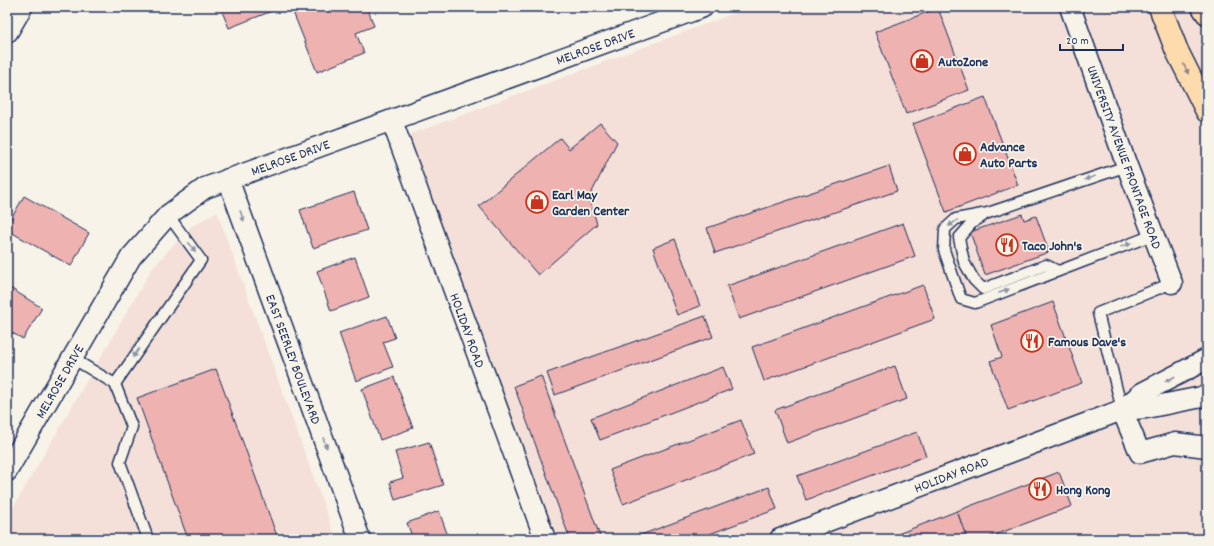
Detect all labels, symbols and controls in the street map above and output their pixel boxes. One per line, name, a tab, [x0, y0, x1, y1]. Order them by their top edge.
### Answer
street label: MELROSE DRIVE	[554, 24, 638, 71]
scale bar	[1060, 26, 1123, 52]
text: 20 m	[1066, 33, 1089, 50]
shop icon: AutoZone	[909, 48, 935, 74]
place label: AutoZone	[938, 53, 988, 73]
street label: UNIVERSITY AVENUE FRONTAGE ROAD	[1081, 63, 1166, 252]
one-way arrow	[1183, 63, 1189, 75]
street label: MELROSE DRIVE	[249, 135, 333, 182]
place label: Advance Auto Parts	[980, 138, 1038, 174]
shop icon: Advance Auto Parts	[952, 141, 978, 167]
one-way arrow	[1083, 175, 1095, 181]
place label: Earl May Garden Center	[552, 186, 630, 222]
shop icon: Earl May Garden Center	[524, 189, 550, 215]
one-way arrow	[239, 210, 245, 222]
one-way arrow	[948, 219, 959, 227]
restaurant icon: Taco John's	[994, 232, 1020, 258]
place label: Taco John's	[1022, 237, 1082, 257]
one-way arrow	[187, 241, 196, 252]
one-way arrow	[1120, 242, 1132, 248]
one-way arrow	[999, 288, 1011, 294]
street label: HOLIDAY ROAD	[443, 291, 489, 371]
street label: EAST SEERLEY BOULEVARD	[259, 292, 325, 427]
restaurant icon: Famous Dave's	[1019, 328, 1045, 354]
place label: Famous Dave's	[1048, 333, 1126, 353]
street label: MELROSE DRIVE	[31, 341, 90, 423]
one-way arrow	[133, 347, 140, 359]
one-way arrow	[1164, 375, 1176, 382]
one-way arrow	[322, 437, 328, 449]
street label: HOLIDAY ROAD	[912, 453, 992, 499]
restaurant icon: Hong Kong	[1027, 476, 1053, 502]
place label: Hong Kong	[1056, 481, 1111, 501]

